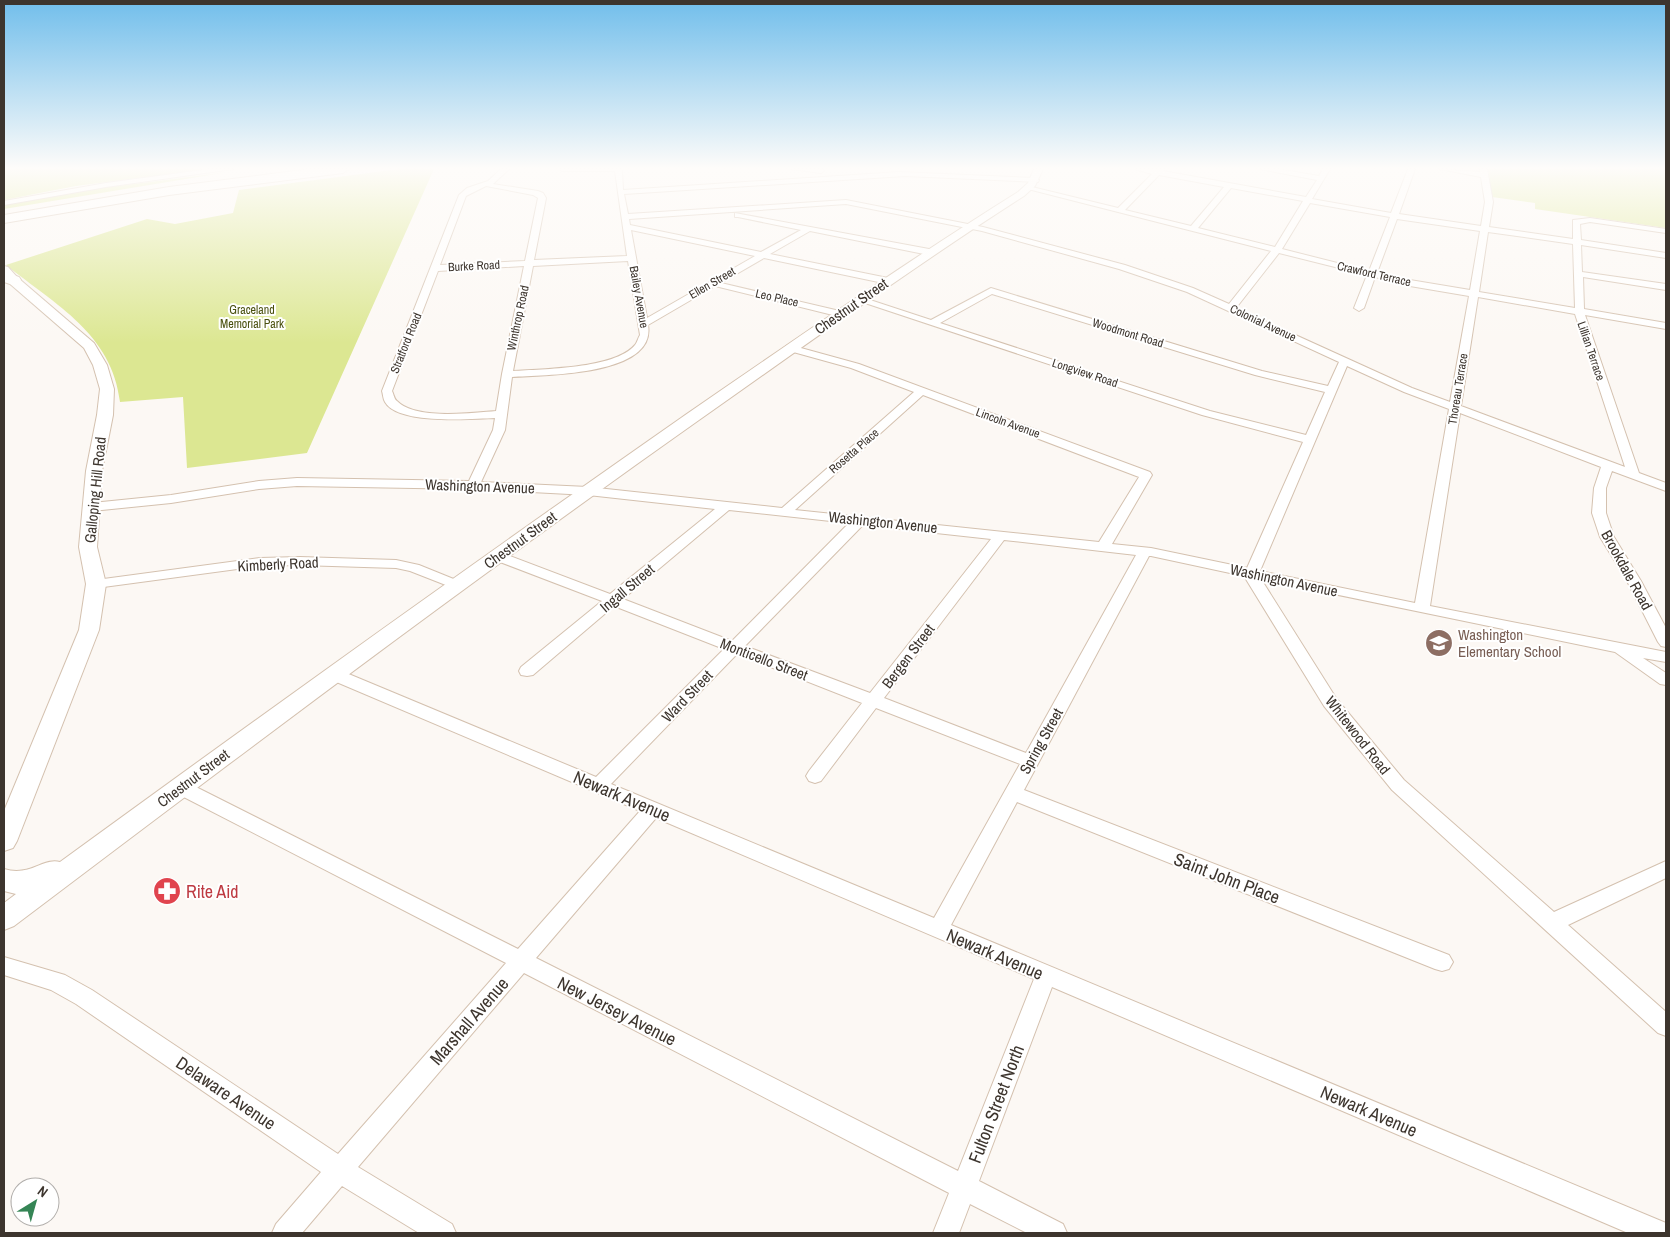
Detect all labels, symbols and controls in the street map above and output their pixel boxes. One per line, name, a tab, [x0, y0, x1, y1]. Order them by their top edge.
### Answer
street label: Burke Road	[448, 257, 500, 275]
street label: Crawford Terrace	[1336, 258, 1412, 290]
street label: Ellen Street	[686, 263, 738, 303]
street label: Bailey Avenue	[626, 265, 652, 329]
street label: Chestnut Street	[810, 273, 892, 339]
street label: Winthrop Road	[503, 284, 533, 352]
street label: Leo Place	[754, 285, 800, 311]
street label: Colonial Avenue	[1227, 301, 1299, 345]
park label: Graceland Memorial Park	[220, 302, 284, 332]
street label: Stratford Road	[387, 310, 425, 376]
street label: Woodmont Road	[1090, 315, 1166, 351]
street label: Lillian Terrace	[1573, 319, 1609, 383]
street label: Thoreau Terrace	[1444, 352, 1472, 426]
street label: Longview Road	[1050, 355, 1120, 391]
street label: Lincoln Avenue	[974, 404, 1042, 442]
street label: Rosetta Place	[826, 425, 882, 477]
street label: Galloping Hill Road	[79, 436, 111, 544]
street label: Washington Avenue	[425, 474, 535, 498]
street label: Chestnut Street	[479, 506, 561, 574]
street label: Washington Avenue	[827, 506, 939, 538]
street label: Brookdale Road	[1596, 526, 1658, 614]
street label: Kimberly Road	[237, 551, 319, 577]
street label: Ingall Street	[595, 558, 659, 617]
street label: Washington Avenue	[1228, 558, 1340, 602]
street label: Bergen Street	[877, 619, 940, 693]
place label: Washington Elementary School	[1458, 624, 1561, 662]
school or university icon: Washington Elementary School	[1424, 628, 1454, 658]
street label: Monticello Street	[717, 633, 811, 686]
street label: Ward Street	[657, 665, 718, 727]
street label: Whitewood Road	[1321, 691, 1395, 779]
street label: Spring Street	[1014, 704, 1068, 778]
street label: Chestnut Street	[153, 744, 234, 812]
street label: Newark Avenue	[570, 764, 674, 828]
street label: Saint John Place	[1170, 846, 1284, 910]
pharmacy icon: Rite Aid	[152, 876, 182, 906]
place label: Rite Aid	[186, 879, 239, 904]
street label: Newark Avenue	[943, 922, 1047, 986]
street label: New Jersey Avenue	[553, 970, 681, 1052]
street label: Marshall Avenue	[424, 972, 514, 1070]
street label: Fulton Street North	[962, 1041, 1030, 1167]
street label: Delaware Avenue	[171, 1050, 281, 1136]
street label: Newark Avenue	[1317, 1079, 1421, 1143]
north arrow	[10, 1177, 60, 1227]
text: N	[34, 1182, 52, 1201]

